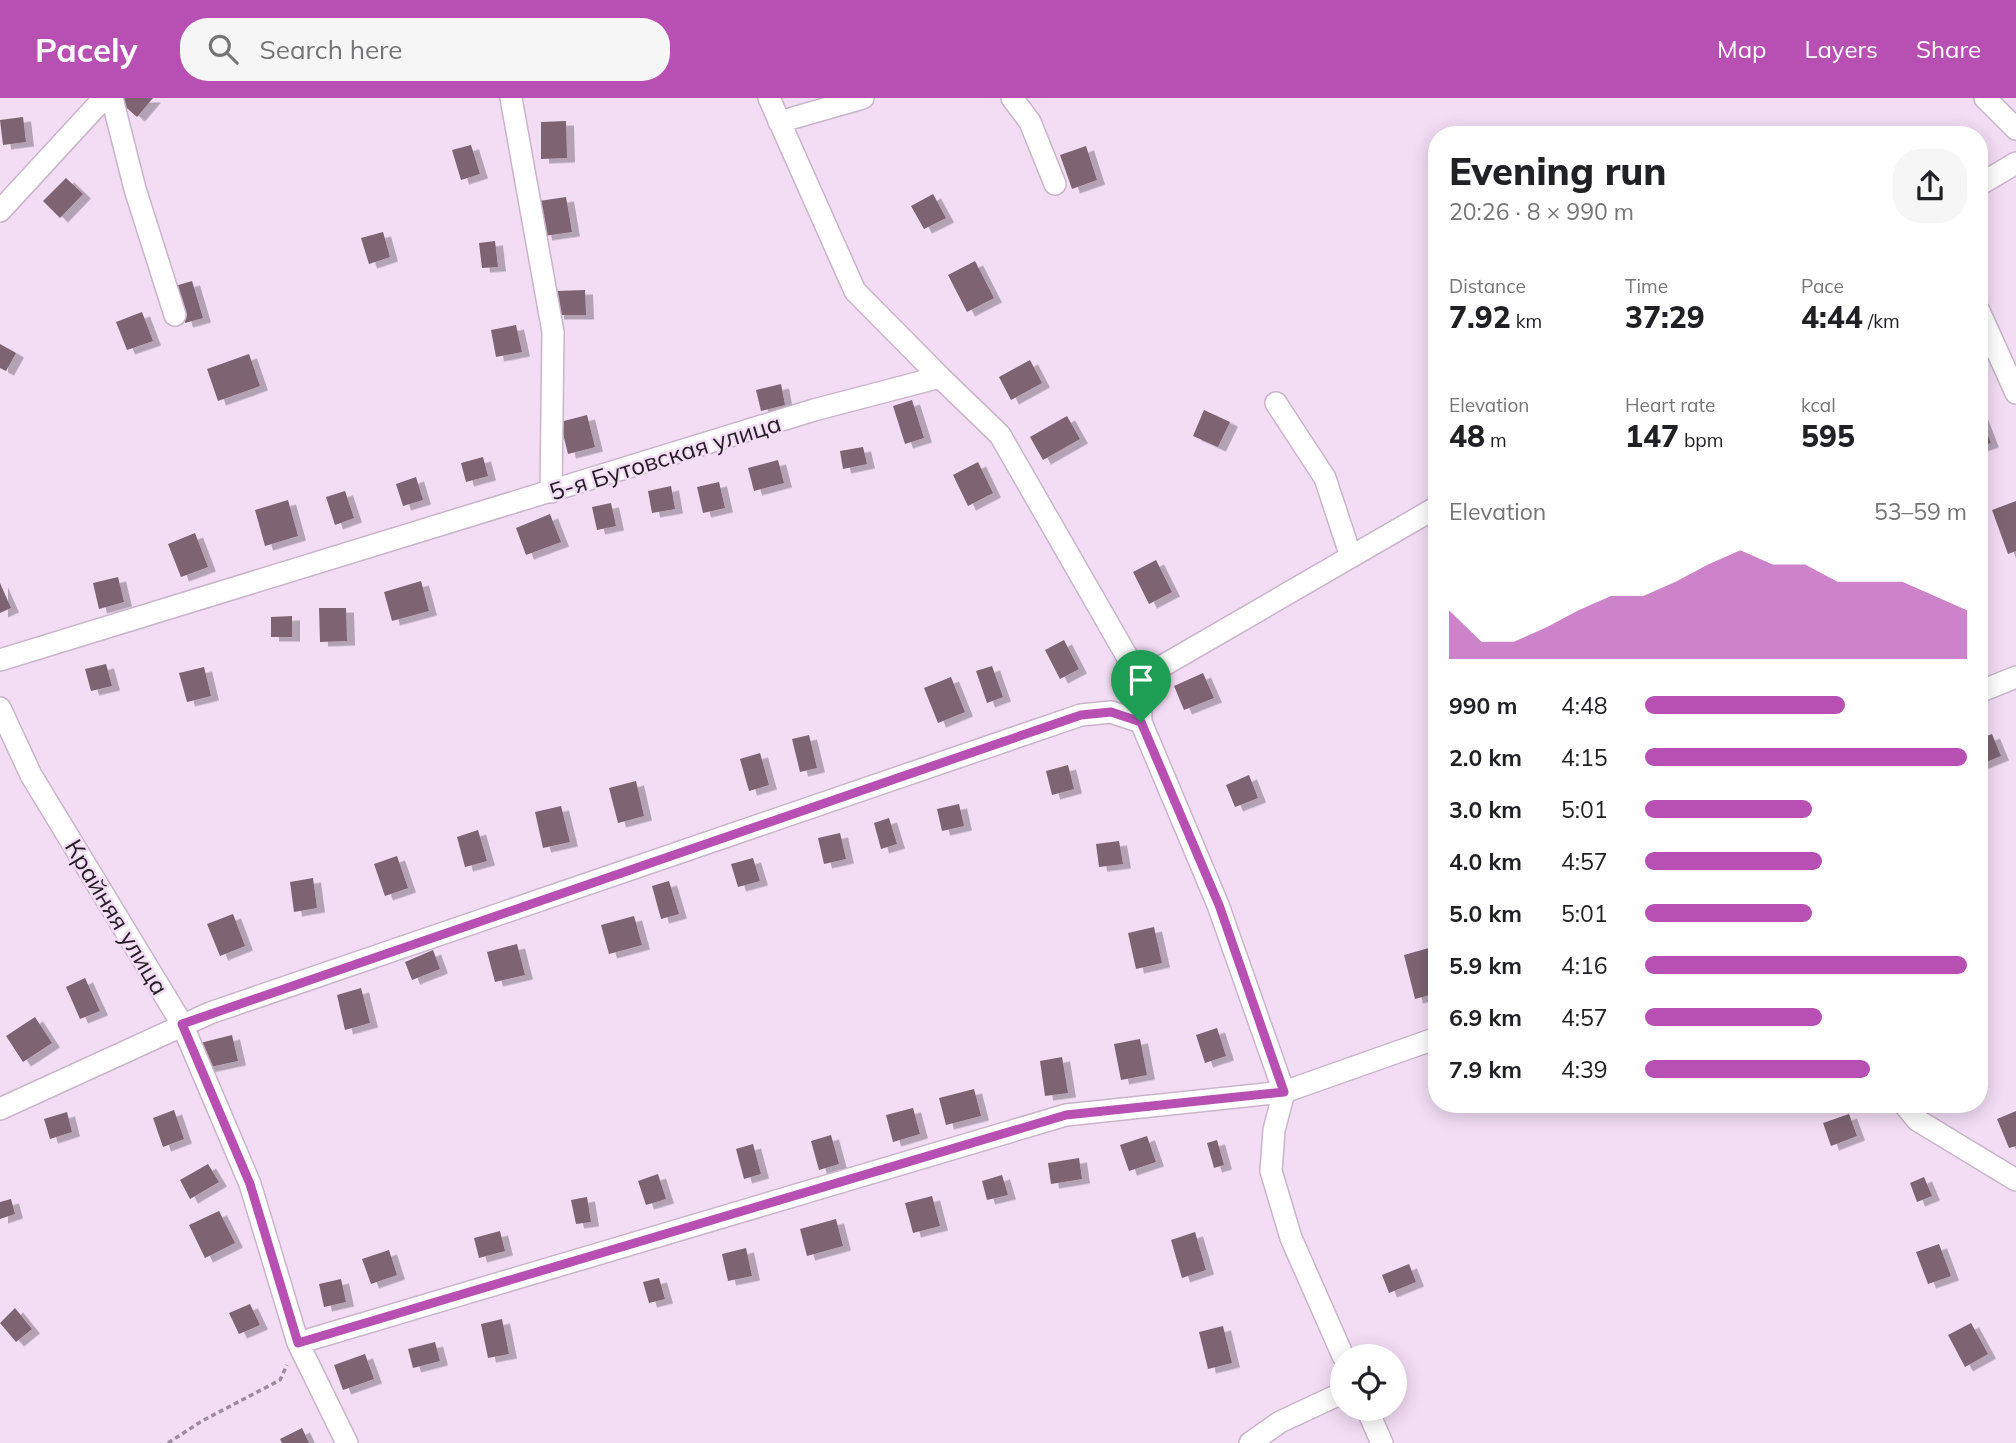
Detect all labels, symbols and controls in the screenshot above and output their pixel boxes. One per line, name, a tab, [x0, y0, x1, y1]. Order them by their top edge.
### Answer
search box	[180, 18, 670, 81]
text: Pacely	[35, 29, 138, 70]
icon: search	[204, 30, 242, 68]
text: Search here	[260, 33, 403, 66]
text: Map	[1717, 34, 1766, 64]
text: Layers	[1804, 34, 1878, 64]
text: Share	[1916, 34, 1981, 64]
text: Evening run	[1449, 147, 1667, 195]
button: share	[1893, 149, 1967, 223]
text: 20:26 · 8 × 990 m	[1449, 197, 1634, 226]
text: Distance	[1449, 274, 1526, 298]
text: Time	[1625, 274, 1668, 298]
text: Pace	[1801, 274, 1844, 298]
text: 7.92	[1449, 298, 1511, 336]
text: 37:29	[1625, 298, 1705, 336]
text: 4:44	[1801, 298, 1863, 336]
text: km	[1511, 309, 1542, 333]
text: /km	[1863, 309, 1900, 333]
text: Elevation	[1449, 393, 1529, 417]
text: Heart rate	[1625, 393, 1715, 417]
text: kcal	[1801, 393, 1836, 417]
street label: 5-я Бутовская улица	[546, 407, 784, 507]
text: 48	[1449, 417, 1485, 455]
text: 147	[1625, 417, 1679, 455]
text: 595	[1801, 417, 1855, 455]
text: m	[1485, 428, 1507, 452]
text: bpm	[1679, 428, 1723, 452]
text: Elevation	[1449, 497, 1546, 526]
text: 53–59 m	[1874, 497, 1967, 526]
pin	[1111, 650, 1171, 722]
icon: arrive	[1122, 661, 1160, 699]
text: 990 m	[1449, 691, 1517, 720]
text: 4:48	[1561, 691, 1608, 720]
text: 2.0 km	[1449, 743, 1522, 772]
text: 4:15	[1561, 743, 1608, 772]
text: 3.0 km	[1449, 795, 1522, 824]
text: 5:01	[1561, 795, 1608, 824]
street label: Крайняя улица	[59, 834, 175, 1000]
text: 4.0 km	[1449, 847, 1522, 876]
text: 4:57	[1561, 847, 1608, 876]
text: 5.0 km	[1449, 899, 1522, 928]
text: 5:01	[1561, 899, 1608, 928]
text: 5.9 km	[1449, 951, 1522, 980]
text: 4:16	[1561, 951, 1608, 980]
text: 6.9 km	[1449, 1003, 1522, 1032]
text: 4:57	[1561, 1003, 1608, 1032]
text: 7.9 km	[1449, 1055, 1522, 1084]
text: 4:39	[1561, 1055, 1608, 1084]
map controls	[1330, 1344, 1407, 1421]
button: locate	[1330, 1344, 1407, 1421]

